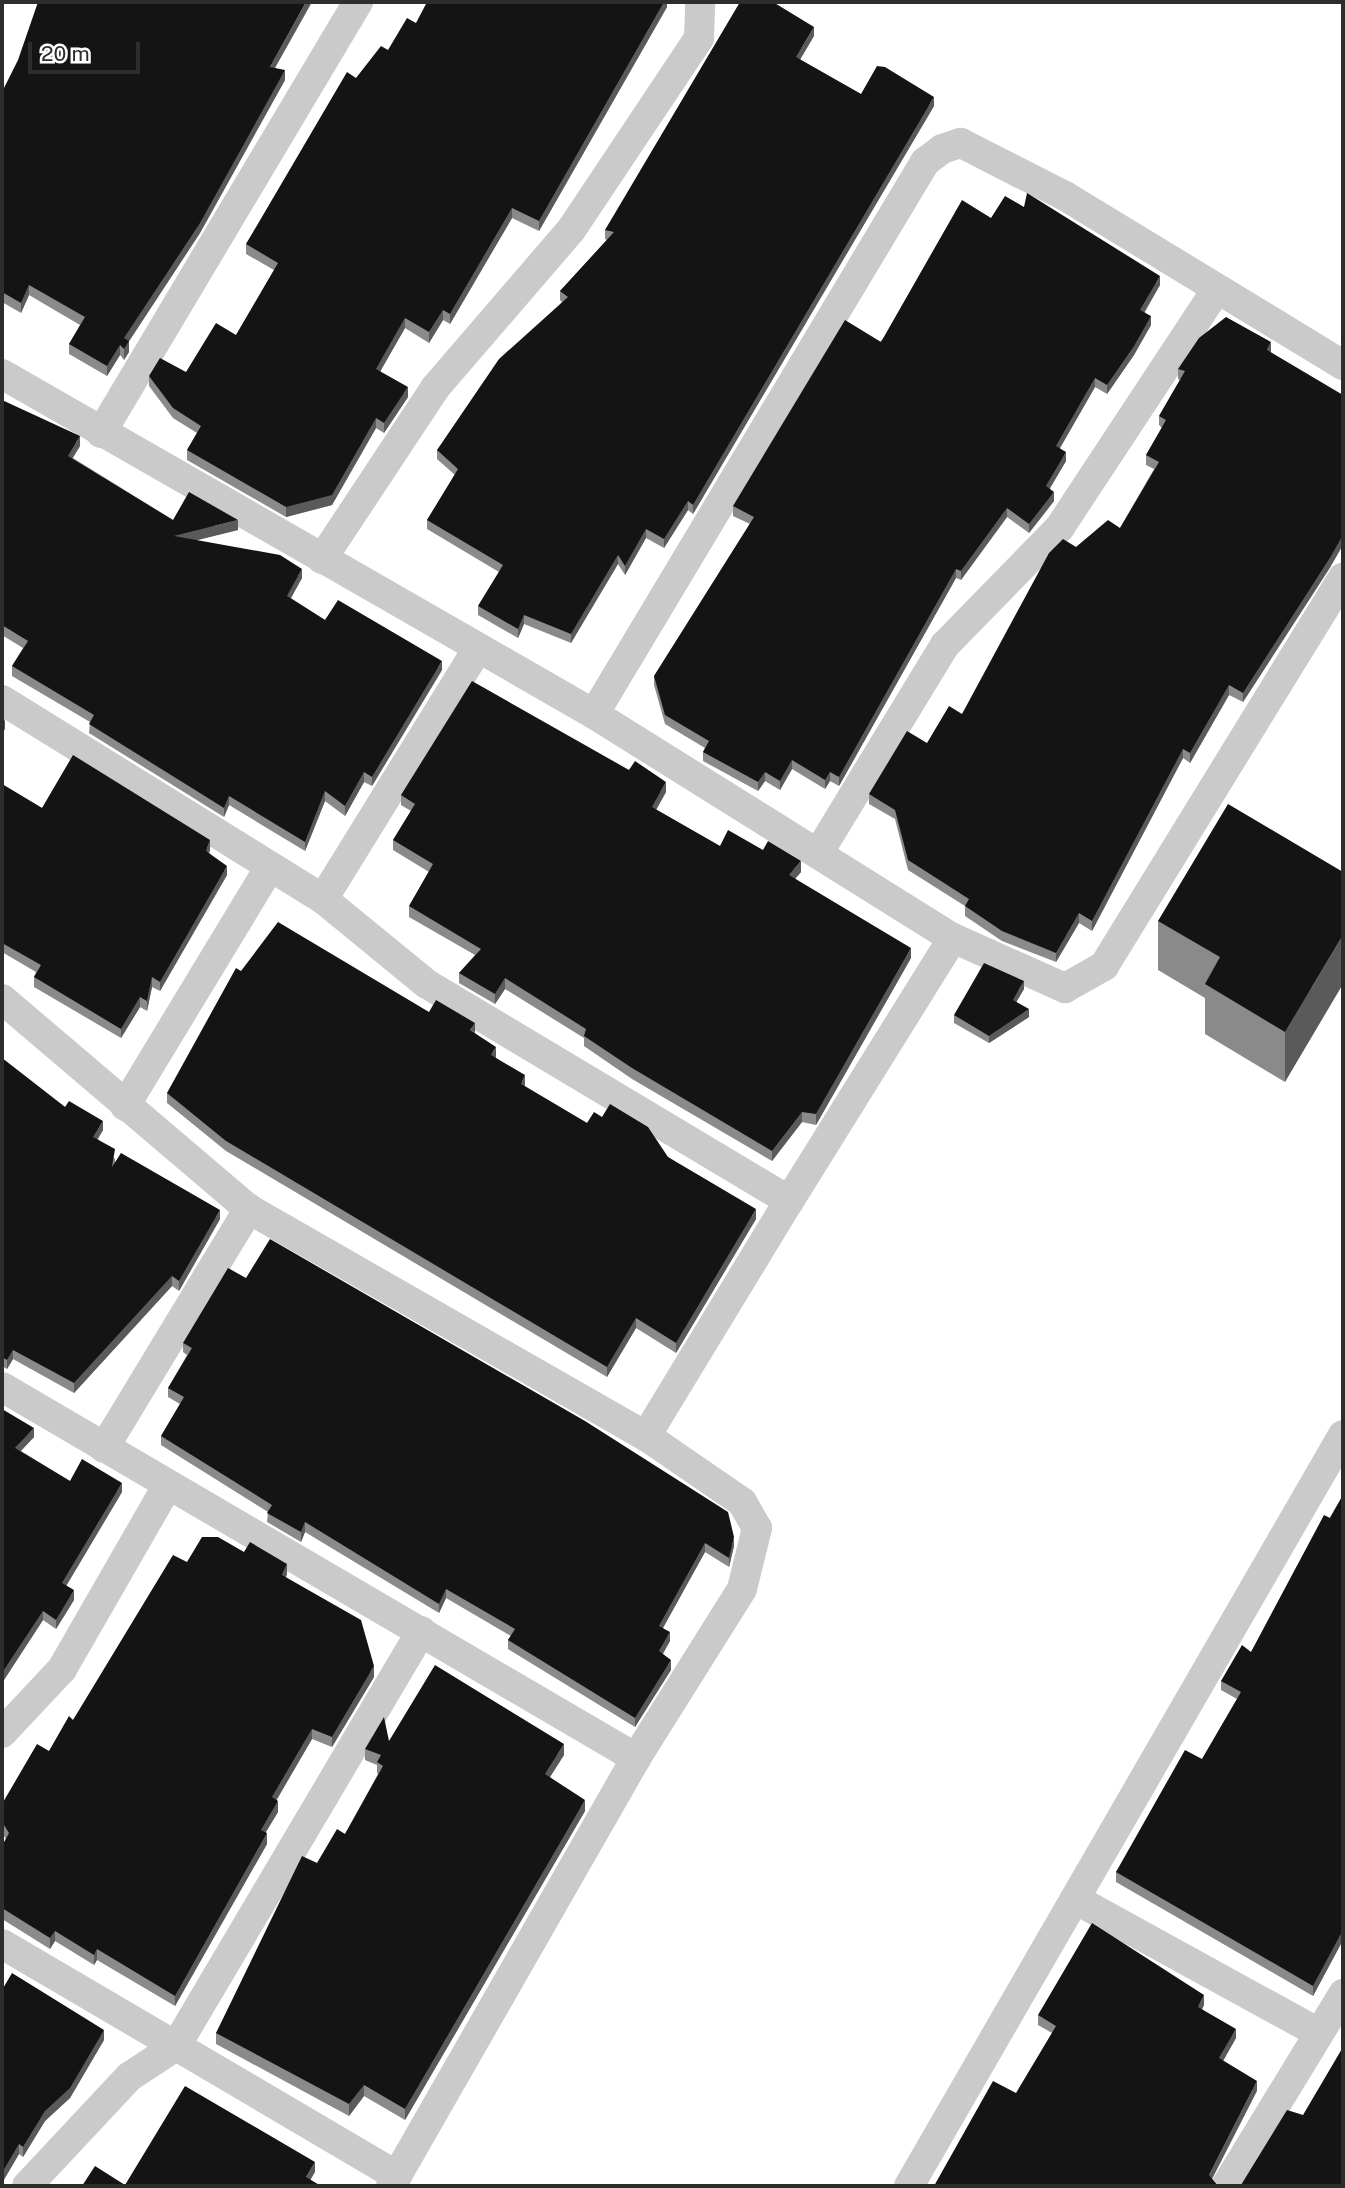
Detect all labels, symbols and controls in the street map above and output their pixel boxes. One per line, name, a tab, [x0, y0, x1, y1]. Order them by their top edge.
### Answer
scale bar	[32, 28, 144, 72]
text: 20 m	[41, 41, 90, 66]

